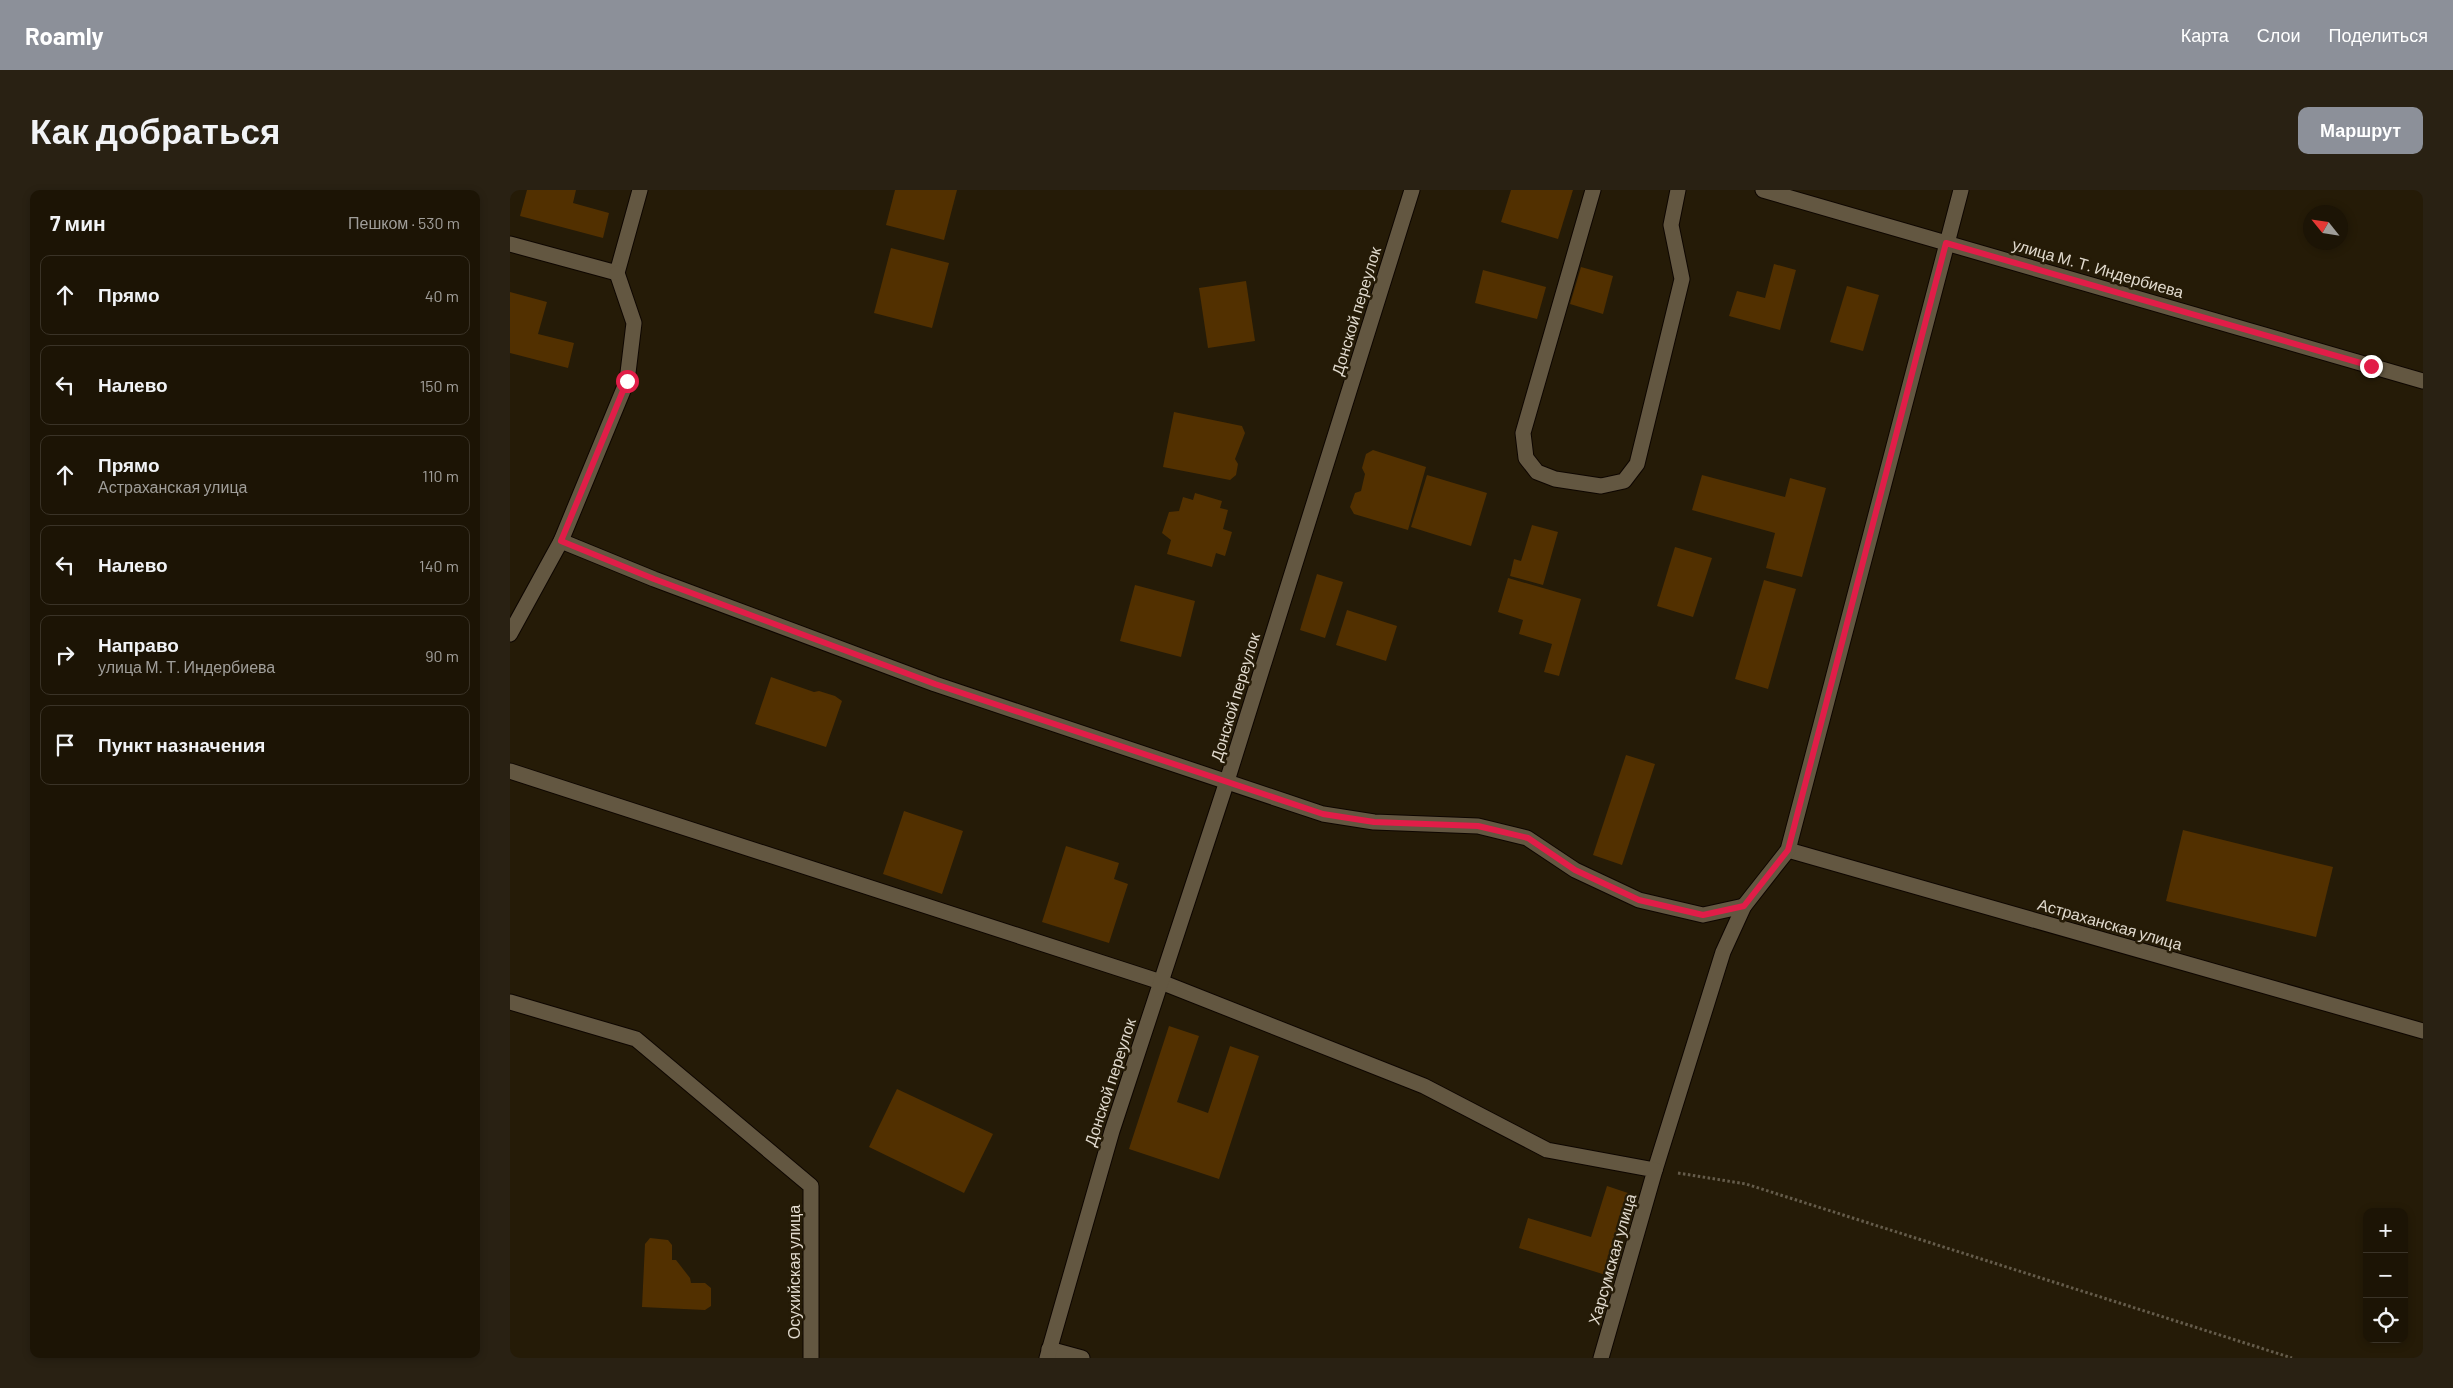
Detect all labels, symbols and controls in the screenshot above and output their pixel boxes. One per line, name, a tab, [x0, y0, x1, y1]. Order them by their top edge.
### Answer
text: Roamly	[25, 21, 104, 50]
text: Карта	[2181, 24, 2229, 46]
text: Слои	[2257, 24, 2301, 46]
text: Поделиться	[2329, 24, 2428, 46]
button: Маршрут	[2298, 107, 2423, 154]
text: Как добраться	[30, 109, 280, 151]
north arrow	[2303, 205, 2348, 250]
text: 7 мин	[50, 210, 106, 235]
text: Пешком · 530 m	[348, 213, 460, 232]
street label: улица М. Т. Индербиева	[2010, 234, 2186, 301]
street label: Донской переулок	[1327, 243, 1384, 377]
icon: ahead	[51, 281, 79, 309]
text: Прямо	[98, 283, 160, 306]
text: 40 m	[425, 286, 459, 305]
route end	[2360, 355, 2383, 378]
route start	[616, 370, 639, 393]
icon: left	[51, 371, 79, 399]
text: Налево	[98, 373, 168, 396]
text: 150 m	[420, 376, 459, 395]
text: Прямо	[98, 453, 160, 476]
icon: ahead	[51, 461, 79, 489]
text: 110 m	[422, 466, 459, 485]
text: Астраханская улица	[98, 477, 247, 496]
icon: left	[51, 551, 79, 579]
text: Налево	[98, 553, 168, 576]
text: 140 m	[419, 556, 459, 575]
street label: Донской переулок	[1206, 629, 1263, 763]
text: Направо	[98, 633, 179, 656]
icon: right	[51, 641, 79, 669]
text: 90 m	[425, 646, 459, 665]
text: улица М. Т. Индербиева	[98, 657, 275, 676]
icon: arrive	[51, 731, 79, 759]
text: Пункт назначения	[98, 733, 265, 756]
street label: Астраханская улица	[2036, 894, 2185, 953]
street label: Донской переулок	[1080, 1015, 1139, 1148]
street label: Харсумская улица	[1584, 1191, 1639, 1327]
street label: Осухийская улица	[784, 1205, 803, 1339]
map controls	[2363, 1208, 2408, 1343]
button: +	[2363, 1208, 2408, 1253]
button: −	[2363, 1253, 2408, 1298]
button: locate	[2363, 1298, 2408, 1343]

